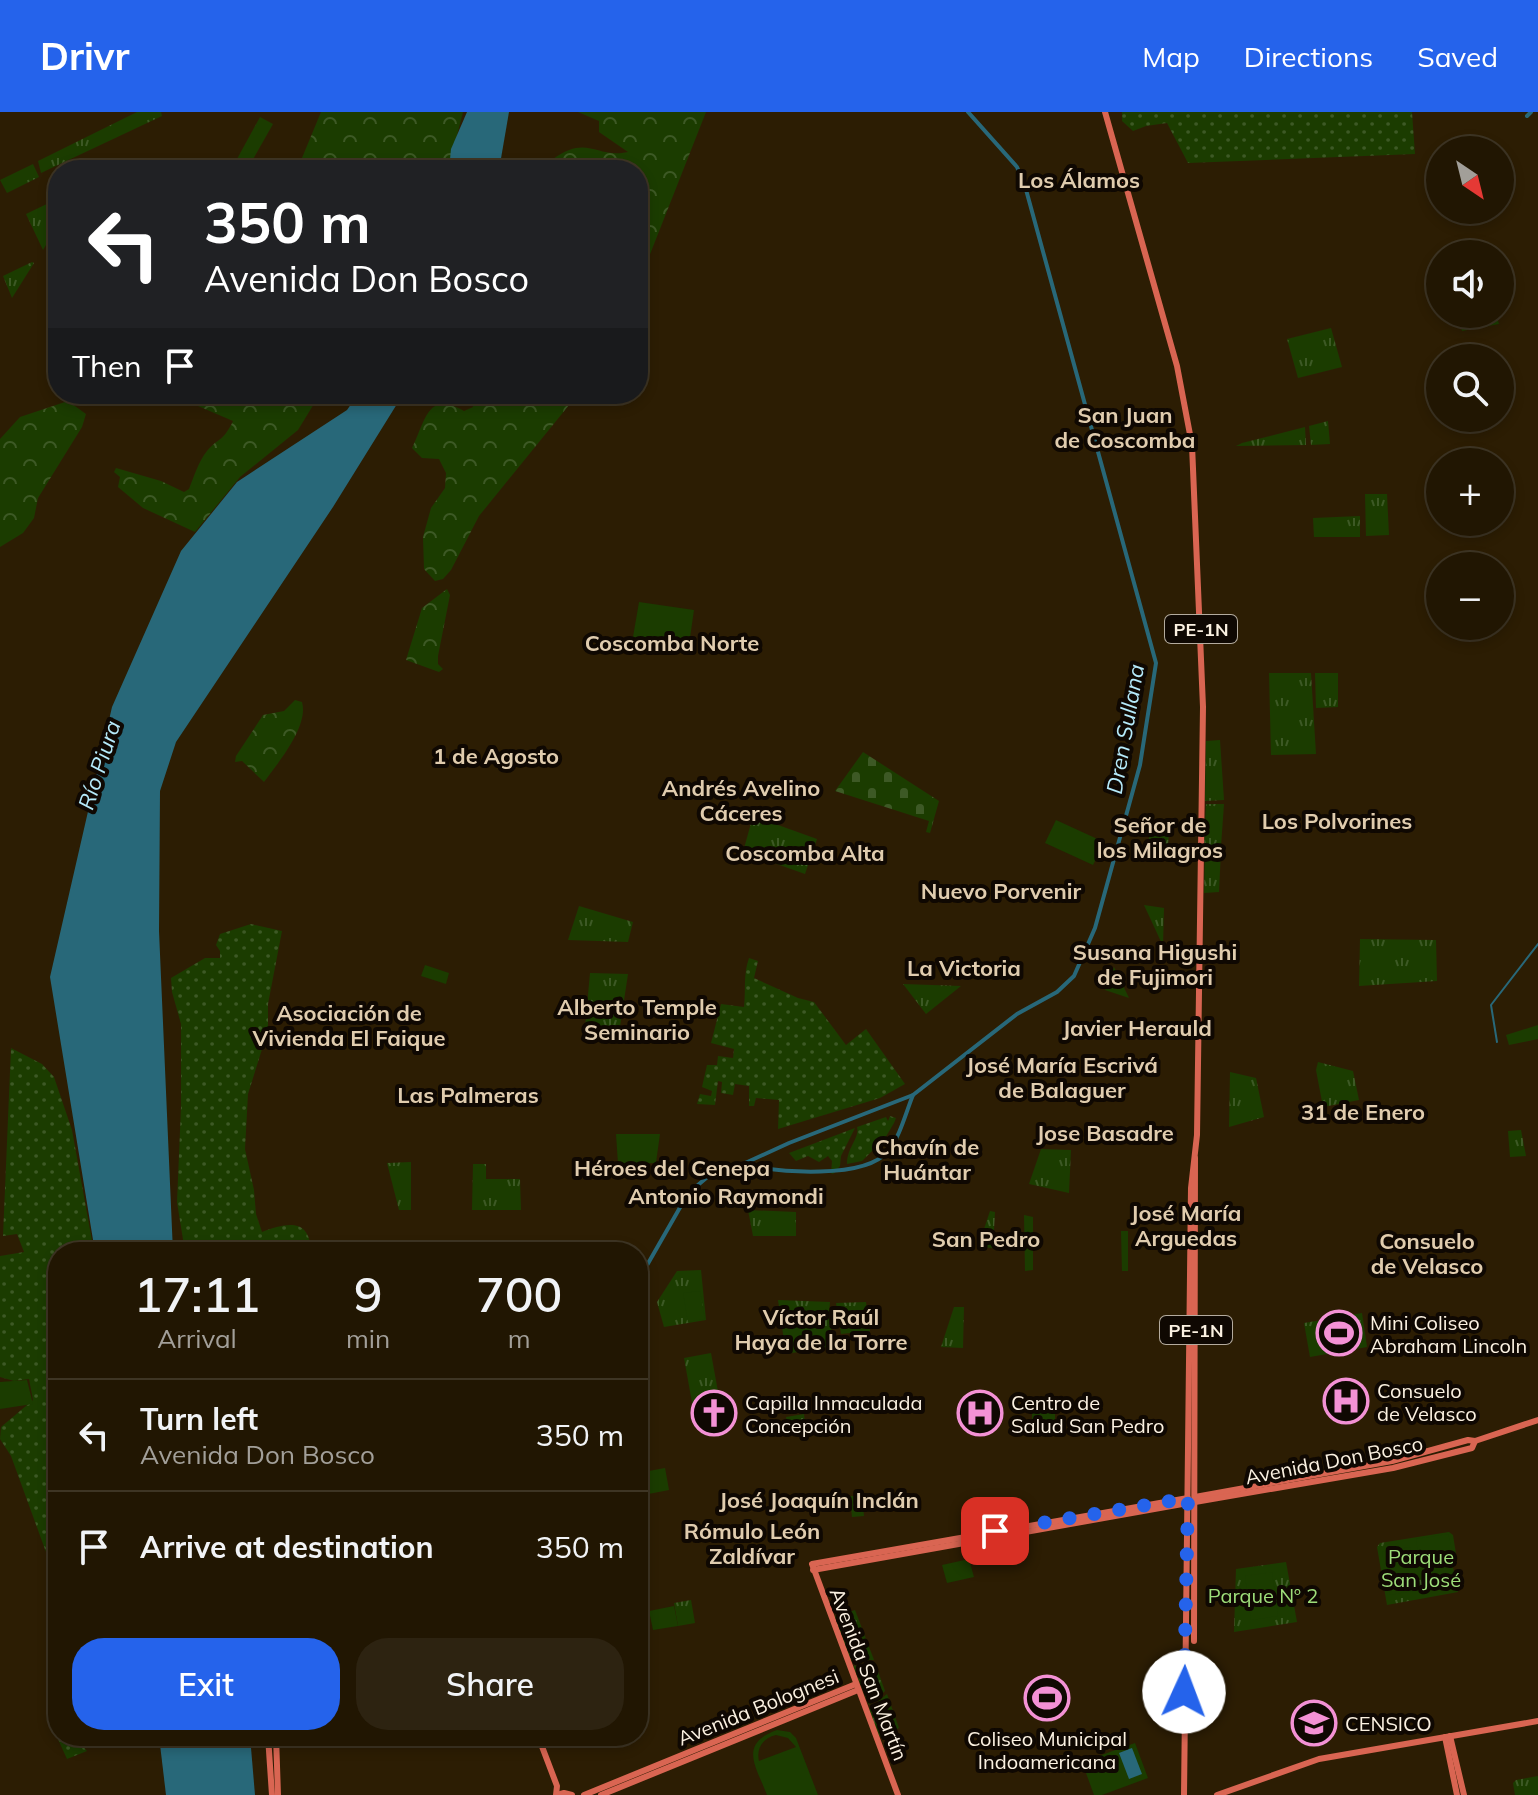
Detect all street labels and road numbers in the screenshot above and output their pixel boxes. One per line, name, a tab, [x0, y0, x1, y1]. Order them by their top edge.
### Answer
road number: PE-1N	[1165, 615, 1237, 643]
road number: PE-1N	[1160, 1316, 1232, 1344]
street label: Avenida Don Bosco	[1243, 1431, 1425, 1489]
street label: Avenida San Martín	[825, 1584, 913, 1764]
street label: Avenida Bolognesi	[674, 1663, 842, 1751]

